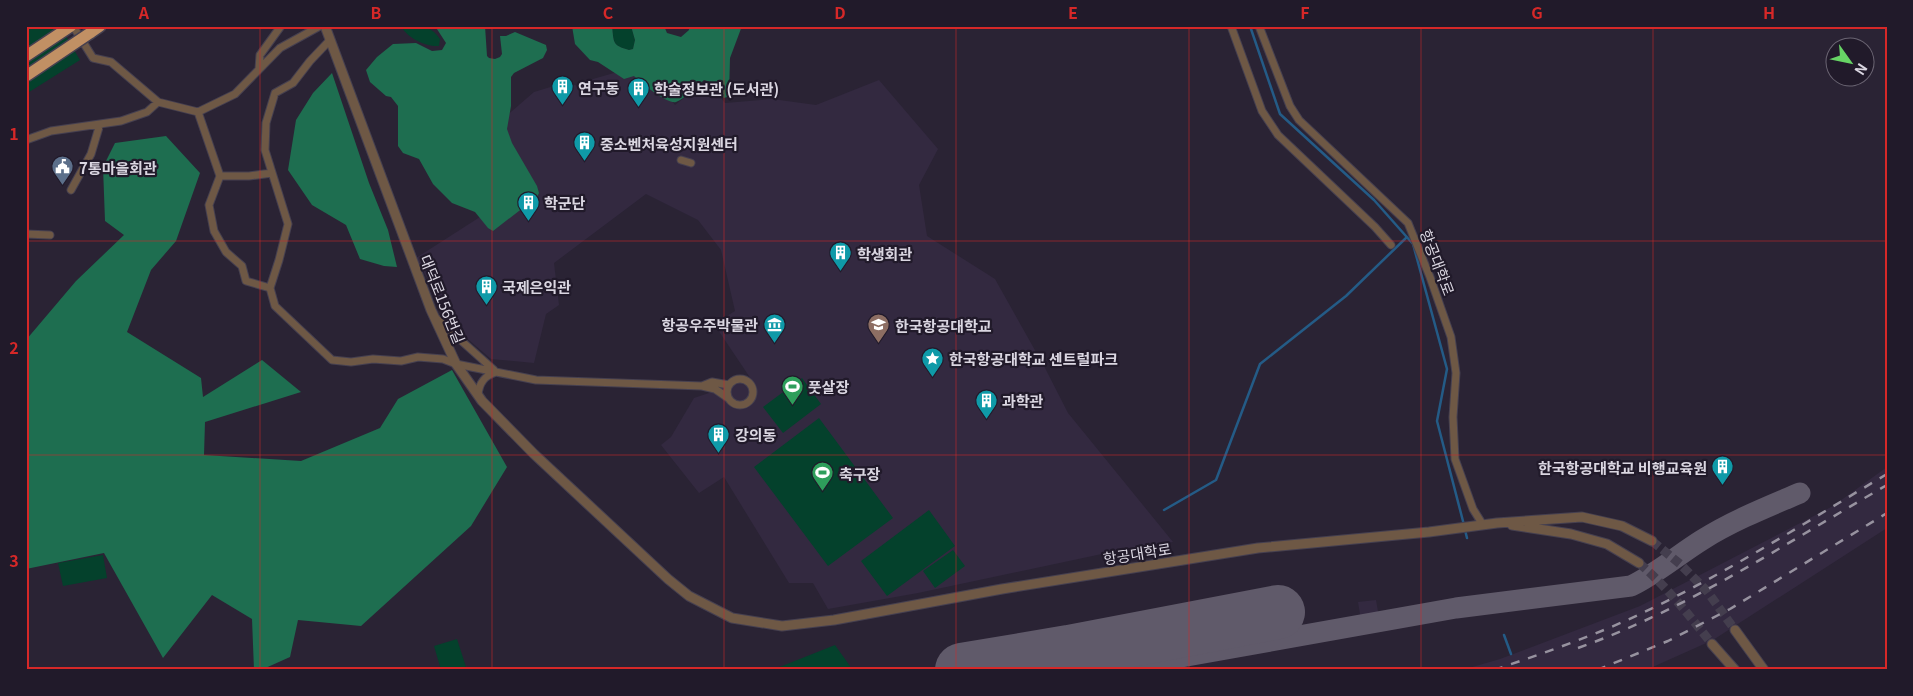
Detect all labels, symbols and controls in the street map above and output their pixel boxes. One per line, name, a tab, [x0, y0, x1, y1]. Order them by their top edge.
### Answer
text: A	[138, 0, 150, 24]
text: B	[371, 0, 382, 24]
text: C	[603, 0, 614, 24]
text: D	[834, 0, 846, 24]
text: E	[1068, 0, 1078, 24]
text: F	[1300, 0, 1310, 24]
text: G	[1531, 0, 1543, 24]
text: H	[1763, 0, 1775, 24]
north arrow	[1826, 38, 1876, 88]
text: N	[1850, 60, 1873, 79]
building icon: 연구동	[550, 75, 574, 106]
building icon: 학술정보관 (도서관)	[626, 76, 650, 107]
place label: 연구동	[578, 77, 620, 98]
place label: 학술정보관 (도서관)	[654, 78, 779, 99]
text: 1	[9, 121, 19, 145]
building icon: 중소벤처육성지원센터	[572, 131, 596, 162]
place label: 중소벤처육성지원센터	[600, 133, 738, 154]
public building icon: 7통마을회관	[51, 155, 75, 186]
place label: 7통마을회관	[79, 157, 157, 178]
building icon: 학군단	[516, 190, 540, 221]
place label: 학군단	[544, 192, 586, 213]
street label: 항공대학로	[1416, 226, 1460, 298]
building icon: 학생회관	[829, 241, 853, 272]
place label: 학생회관	[857, 243, 912, 264]
street label: 대덕로156번길	[416, 251, 470, 347]
building icon: 국제은익관	[474, 274, 498, 305]
place label: 국제은익관	[502, 276, 571, 297]
museum icon: 항공우주박물관	[762, 312, 786, 343]
school or university icon: 한국항공대학교	[867, 313, 891, 344]
place label: 항공우주박물관	[661, 314, 758, 335]
place label: 한국항공대학교	[895, 315, 992, 336]
text: 2	[9, 335, 19, 359]
place icon: 한국항공대학교 센트럴파크	[921, 346, 945, 377]
place label: 한국항공대학교 센트럴파크	[949, 348, 1118, 369]
sports icon: 풋살장	[780, 374, 804, 405]
place label: 풋살장	[808, 376, 850, 397]
building icon: 과학관	[974, 388, 998, 419]
place label: 과학관	[1002, 390, 1044, 411]
building icon: 강의동	[707, 422, 731, 453]
place label: 강의동	[735, 424, 777, 445]
building icon: 한국항공대학교 비행교육원	[1711, 455, 1735, 486]
place label: 한국항공대학교 비행교육원	[1538, 457, 1707, 478]
sports icon: 축구장	[811, 461, 835, 492]
place label: 축구장	[839, 463, 881, 484]
street label: 항공대학로	[1101, 537, 1173, 569]
text: 3	[9, 548, 19, 572]

